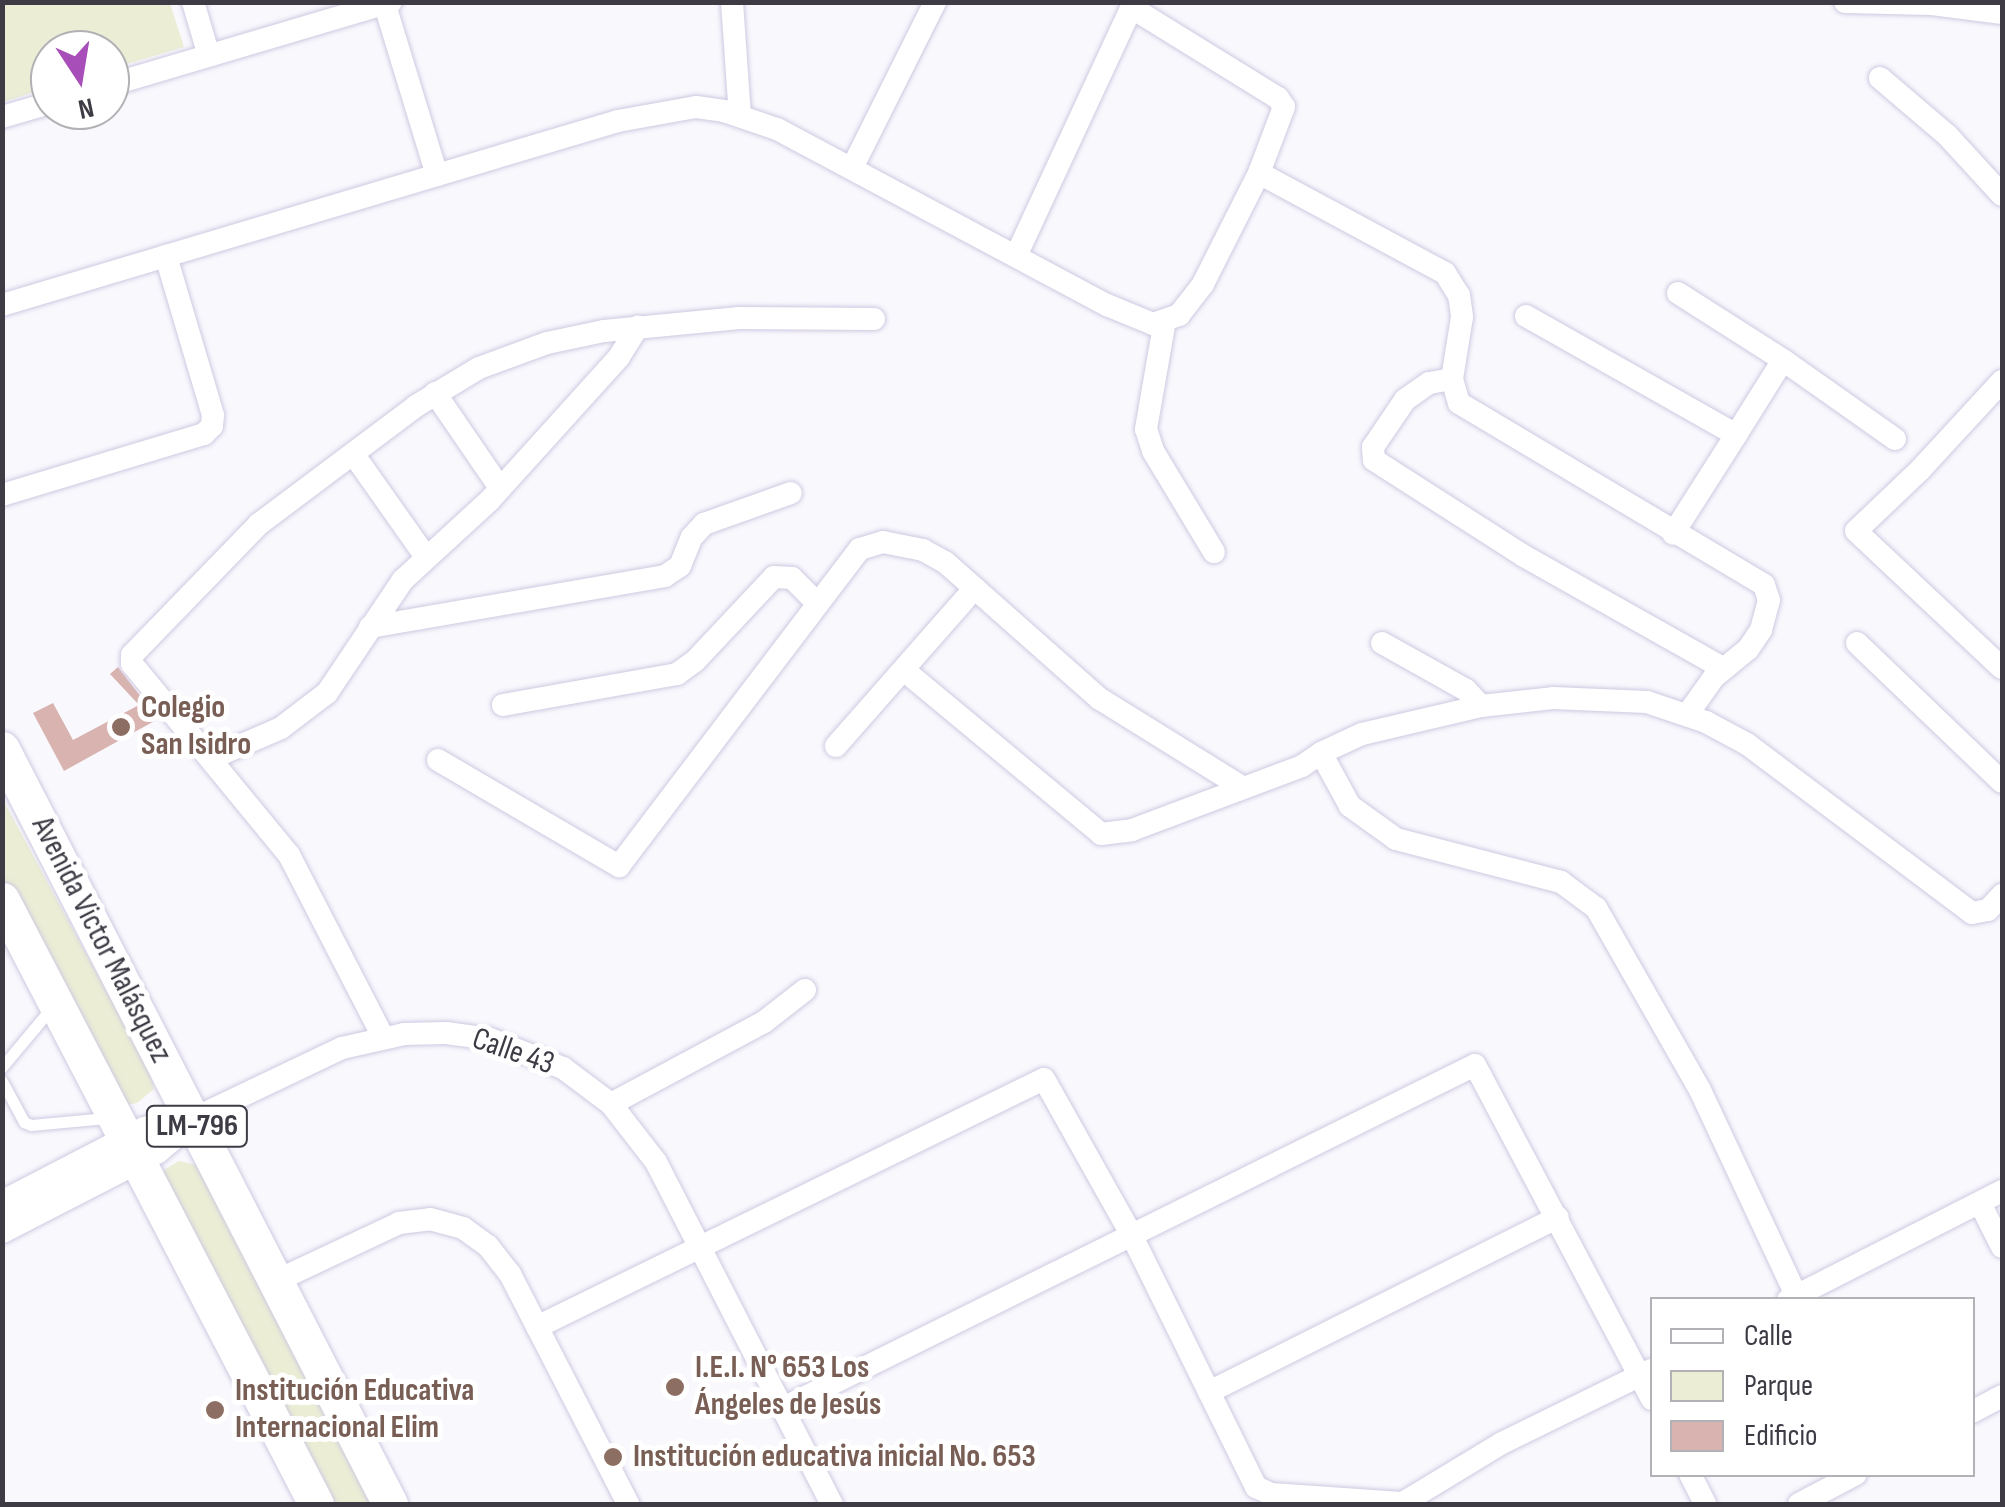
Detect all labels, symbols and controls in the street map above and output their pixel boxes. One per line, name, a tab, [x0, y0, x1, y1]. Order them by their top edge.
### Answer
north arrow	[30, 30, 130, 130]
text: N	[75, 90, 97, 126]
place label: Colegio San Isidro	[141, 690, 251, 765]
marker: Colegio San Isidro	[110, 716, 132, 738]
street label: Avenida Victor Malásquez	[22, 811, 180, 1069]
street label: Calle 43	[467, 1020, 559, 1084]
road number: LM-796	[144, 1101, 250, 1151]
legend	[1650, 1297, 1975, 1477]
text: Calle	[1744, 1318, 1793, 1354]
place label: I.E.I. N° 653 Los Ángeles de Jesús	[695, 1350, 881, 1425]
text: Parque	[1744, 1368, 1813, 1404]
place label: Institución Educativa Internacional Elim	[235, 1373, 474, 1448]
marker: I.E.I. N° 653 Los Ángeles de Jesús	[664, 1376, 686, 1398]
marker: Institución Educativa Internacional Elim	[204, 1399, 226, 1421]
text: Edificio	[1744, 1418, 1817, 1454]
place label: Institución educativa inicial No. 653	[633, 1438, 1036, 1476]
marker: Institución educativa inicial No. 653	[602, 1446, 624, 1468]

